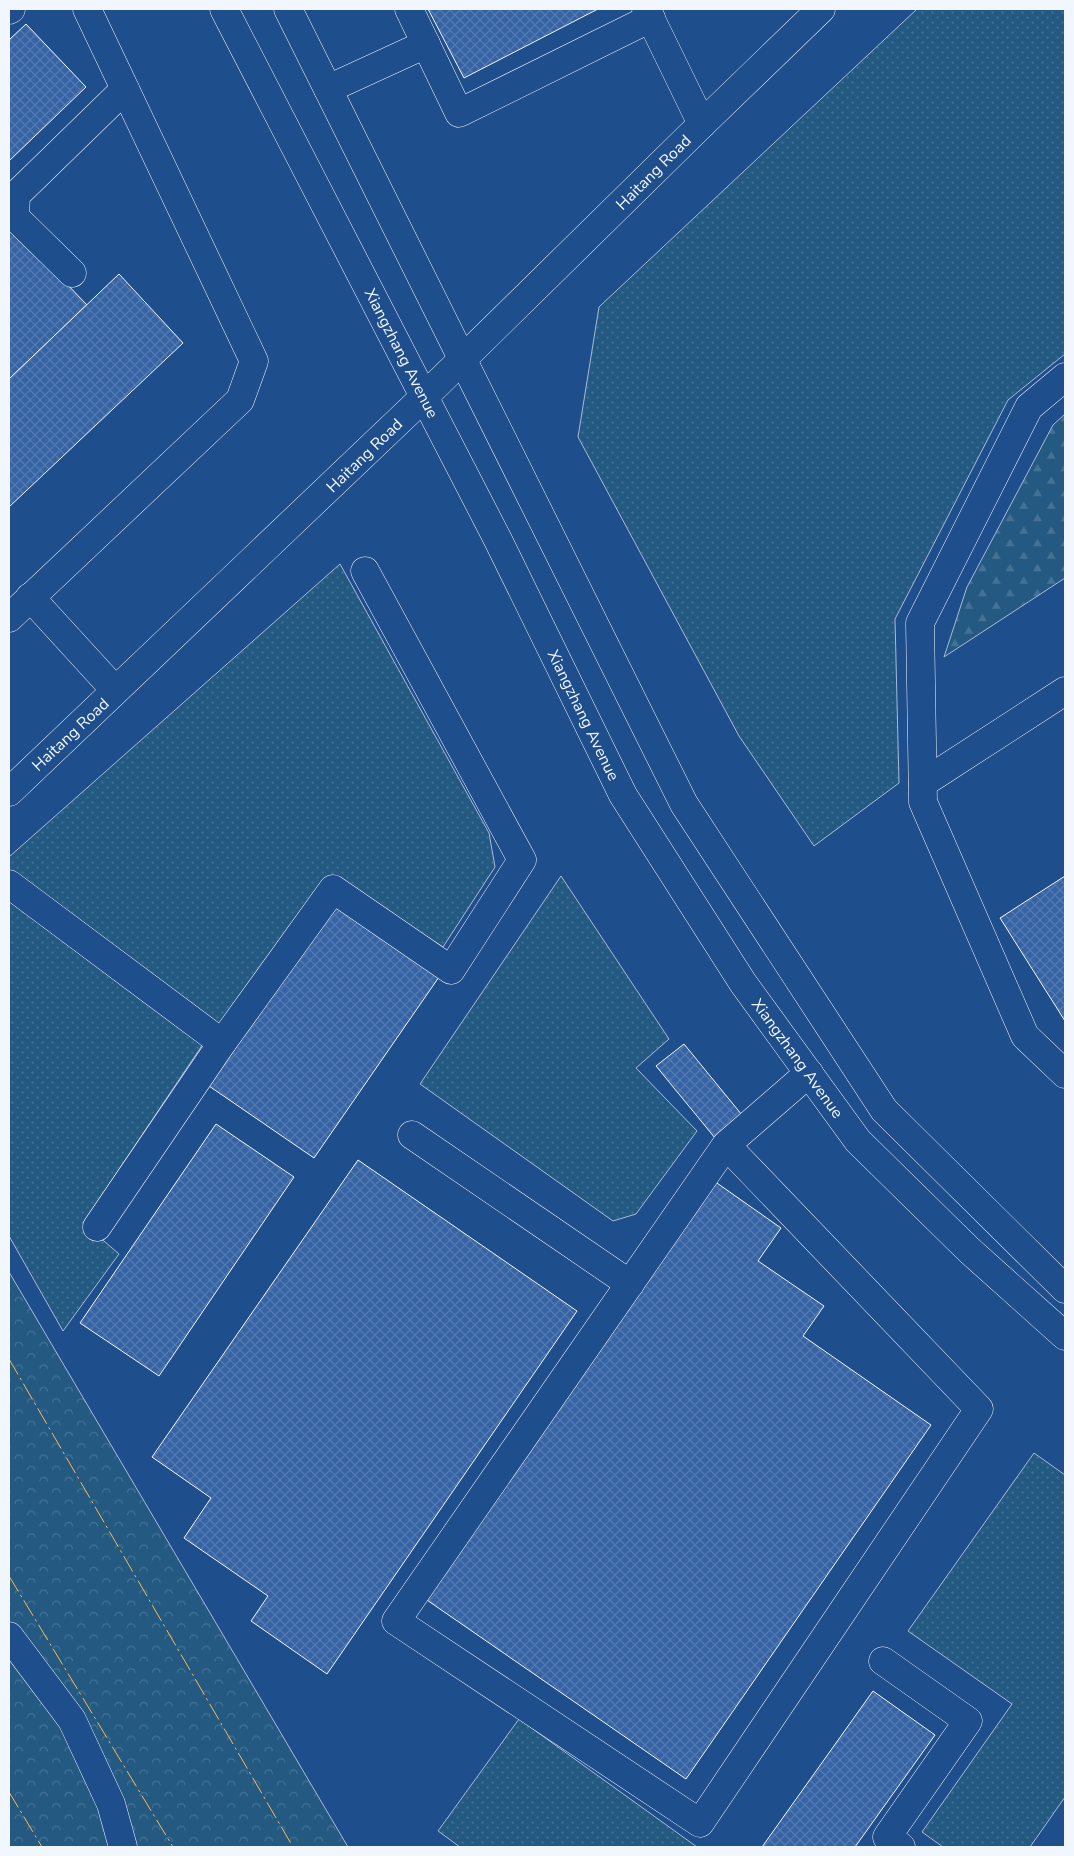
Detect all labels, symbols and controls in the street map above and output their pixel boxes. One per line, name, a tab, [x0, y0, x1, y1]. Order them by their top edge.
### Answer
street label: Haitang Road	[611, 130, 696, 215]
street label: Xiangzhang Avenue	[359, 285, 443, 422]
street label: Haitang Road	[322, 414, 408, 498]
street label: Xiangzhang Avenue	[542, 646, 624, 785]
street label: Haitang Road	[27, 693, 114, 776]
street label: Xiangzhang Avenue	[746, 994, 848, 1123]

